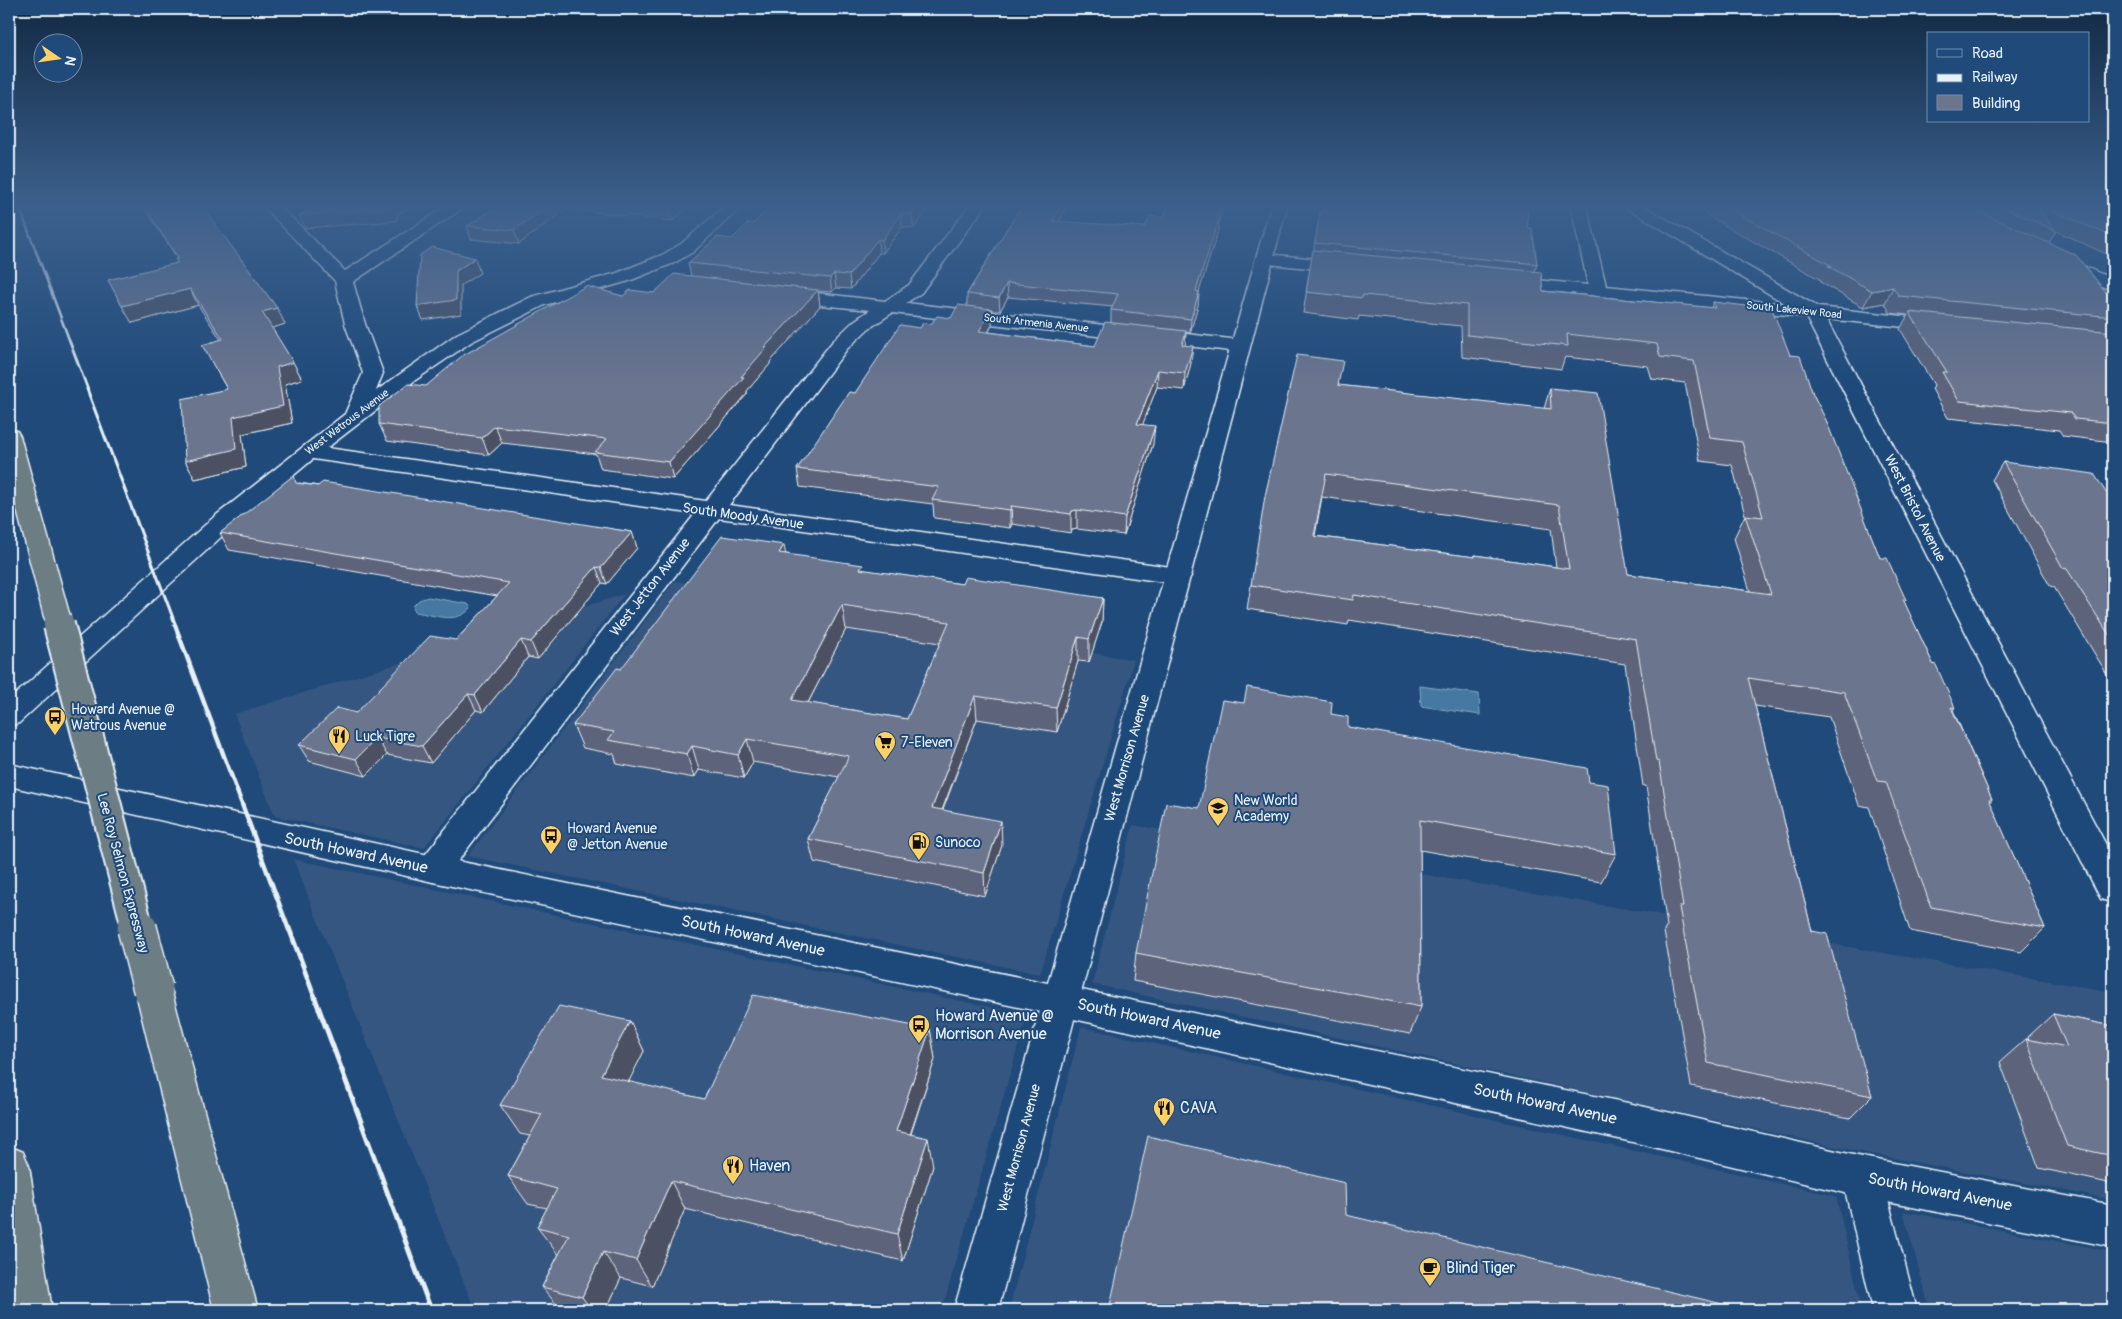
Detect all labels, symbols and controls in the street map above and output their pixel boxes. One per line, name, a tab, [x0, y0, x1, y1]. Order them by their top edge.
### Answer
north arrow	[32, 32, 82, 82]
legend	[1927, 32, 2090, 122]
text: Road	[1972, 44, 2003, 63]
text: N	[61, 54, 80, 67]
text: Railway	[1972, 68, 2018, 87]
text: Building	[1972, 94, 2020, 113]
street label: South Lakeview Road	[1746, 299, 1842, 321]
street label: South Armenia Avenue	[983, 311, 1090, 335]
street label: West Watrous Avenue	[303, 386, 392, 458]
street label: West Bristol Avenue	[1881, 452, 1949, 565]
street label: South Moody Avenue	[681, 499, 805, 533]
street label: West Jetton Avenue	[606, 534, 694, 640]
street label: West Morrison Avenue	[1101, 692, 1153, 824]
place label: Howard Avenue @ Watrous Avenue	[71, 701, 175, 734]
bus stop icon: Howard Avenue @ Watrous Avenue	[43, 705, 67, 736]
restaurant icon: Luck Tigre	[327, 724, 351, 755]
place label: Luck Tigre	[355, 728, 415, 745]
supermarket icon: 7-Eleven	[873, 730, 897, 761]
place label: 7-Eleven	[901, 734, 953, 751]
street label: Lee Roy Selmon Expressway	[93, 791, 153, 955]
place label: New World Academy	[1234, 792, 1298, 825]
school or university icon: New World Academy	[1206, 796, 1230, 827]
place label: Howard Avenue @ Jetton Avenue	[567, 820, 668, 853]
bus stop icon: Howard Avenue @ Jetton Avenue	[539, 824, 563, 855]
street label: South Howard Avenue	[282, 828, 430, 878]
fuel station icon: Sunoco	[907, 830, 931, 861]
place label: Sunoco	[935, 834, 981, 851]
street label: South Howard Avenue	[679, 911, 827, 961]
street label: South Howard Avenue	[1075, 994, 1223, 1044]
place label: Howard Avenue @ Morrison Avenue	[935, 1006, 1054, 1044]
bus stop icon: Howard Avenue @ Morrison Avenue	[907, 1013, 931, 1044]
street label: South Howard Avenue	[1471, 1079, 1619, 1129]
street label: West Morrison Avenue	[994, 1082, 1044, 1214]
restaurant icon: CAVA	[1152, 1096, 1176, 1127]
place label: CAVA	[1180, 1098, 1217, 1118]
restaurant icon: Haven	[721, 1154, 745, 1185]
place label: Haven	[749, 1156, 790, 1176]
street label: South Howard Avenue	[1866, 1168, 2014, 1216]
cafe icon: Blind Tiger	[1418, 1256, 1442, 1287]
place label: Blind Tiger	[1446, 1258, 1516, 1278]

